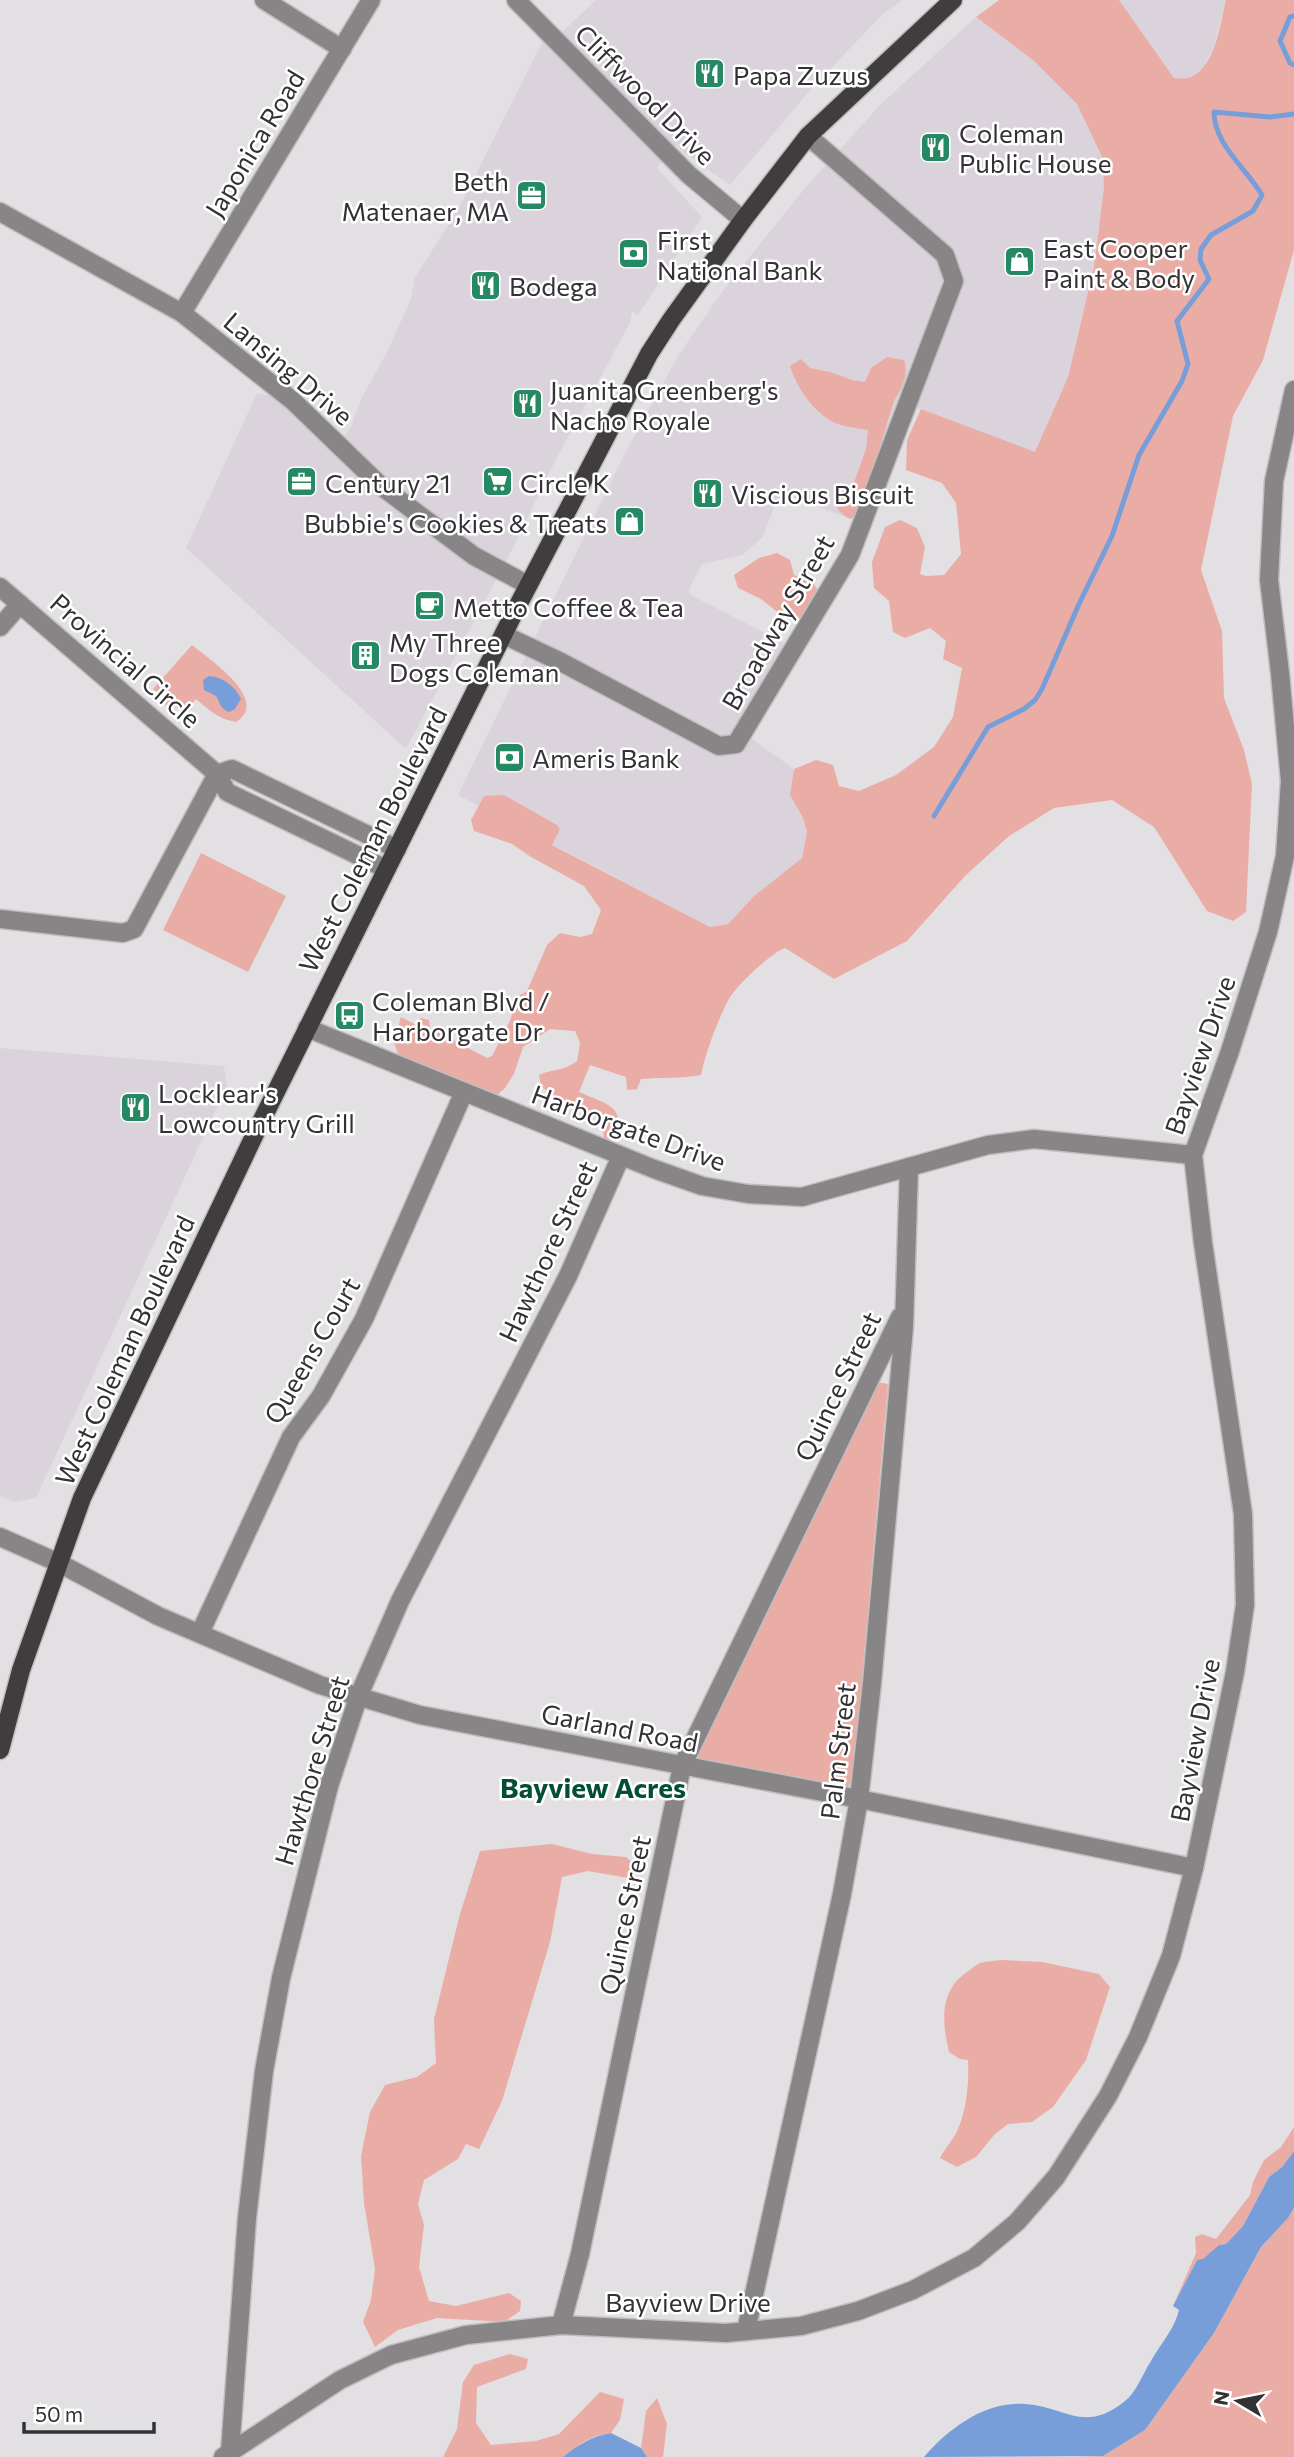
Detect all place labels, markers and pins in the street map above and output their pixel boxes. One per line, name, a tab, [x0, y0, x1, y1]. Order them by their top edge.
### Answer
restaurant icon: Papa Zuzus	[693, 57, 727, 91]
place label: Papa Zuzus	[733, 59, 868, 90]
place label: Coleman Public House	[959, 117, 1111, 178]
restaurant icon: Coleman Public House	[919, 130, 953, 164]
place label: Beth Matenaer, MA	[341, 165, 509, 226]
office icon: Beth Matenaer, MA	[515, 178, 549, 212]
place label: First National Bank	[657, 224, 823, 285]
place label: East Cooper Paint & Body	[1043, 232, 1195, 293]
bank icon: First National Bank	[617, 237, 651, 271]
shop icon: East Cooper Paint & Body	[1003, 245, 1037, 279]
restaurant icon: Bodega	[469, 268, 503, 302]
place label: Bodega	[509, 270, 598, 301]
place label: Juanita Greenberg's Nacho Royale	[550, 374, 778, 435]
restaurant icon: Juanita Greenberg's Nacho Royale	[510, 387, 544, 421]
office icon: Century 21	[285, 465, 319, 499]
supermarket icon: Circle K	[480, 465, 514, 499]
place label: Century 21	[325, 467, 451, 498]
place label: Circle K	[520, 467, 610, 498]
restaurant icon: Viscious Biscuit	[691, 476, 725, 510]
place label: Viscious Biscuit	[731, 478, 914, 509]
shop icon: Bubbie's Cookies & Treats	[613, 505, 647, 539]
place label: Bubbie's Cookies & Treats	[304, 507, 607, 538]
cafe icon: Metto Coffee & Tea	[413, 589, 447, 623]
place label: Metto Coffee & Tea	[453, 591, 684, 622]
place label: My Three Dogs Coleman	[389, 626, 559, 687]
building icon: My Three Dogs Coleman	[349, 639, 383, 673]
bank icon: Ameris Bank	[492, 740, 526, 774]
place label: Ameris Bank	[532, 742, 680, 773]
place label: Coleman Blvd / Harborgate Dr	[372, 985, 550, 1046]
bus stop icon: Coleman Blvd / Harborgate Dr	[332, 998, 366, 1032]
place label: Locklear's Lowcountry Grill	[158, 1077, 355, 1138]
restaurant icon: Locklear's Lowcountry Grill	[118, 1090, 152, 1124]

